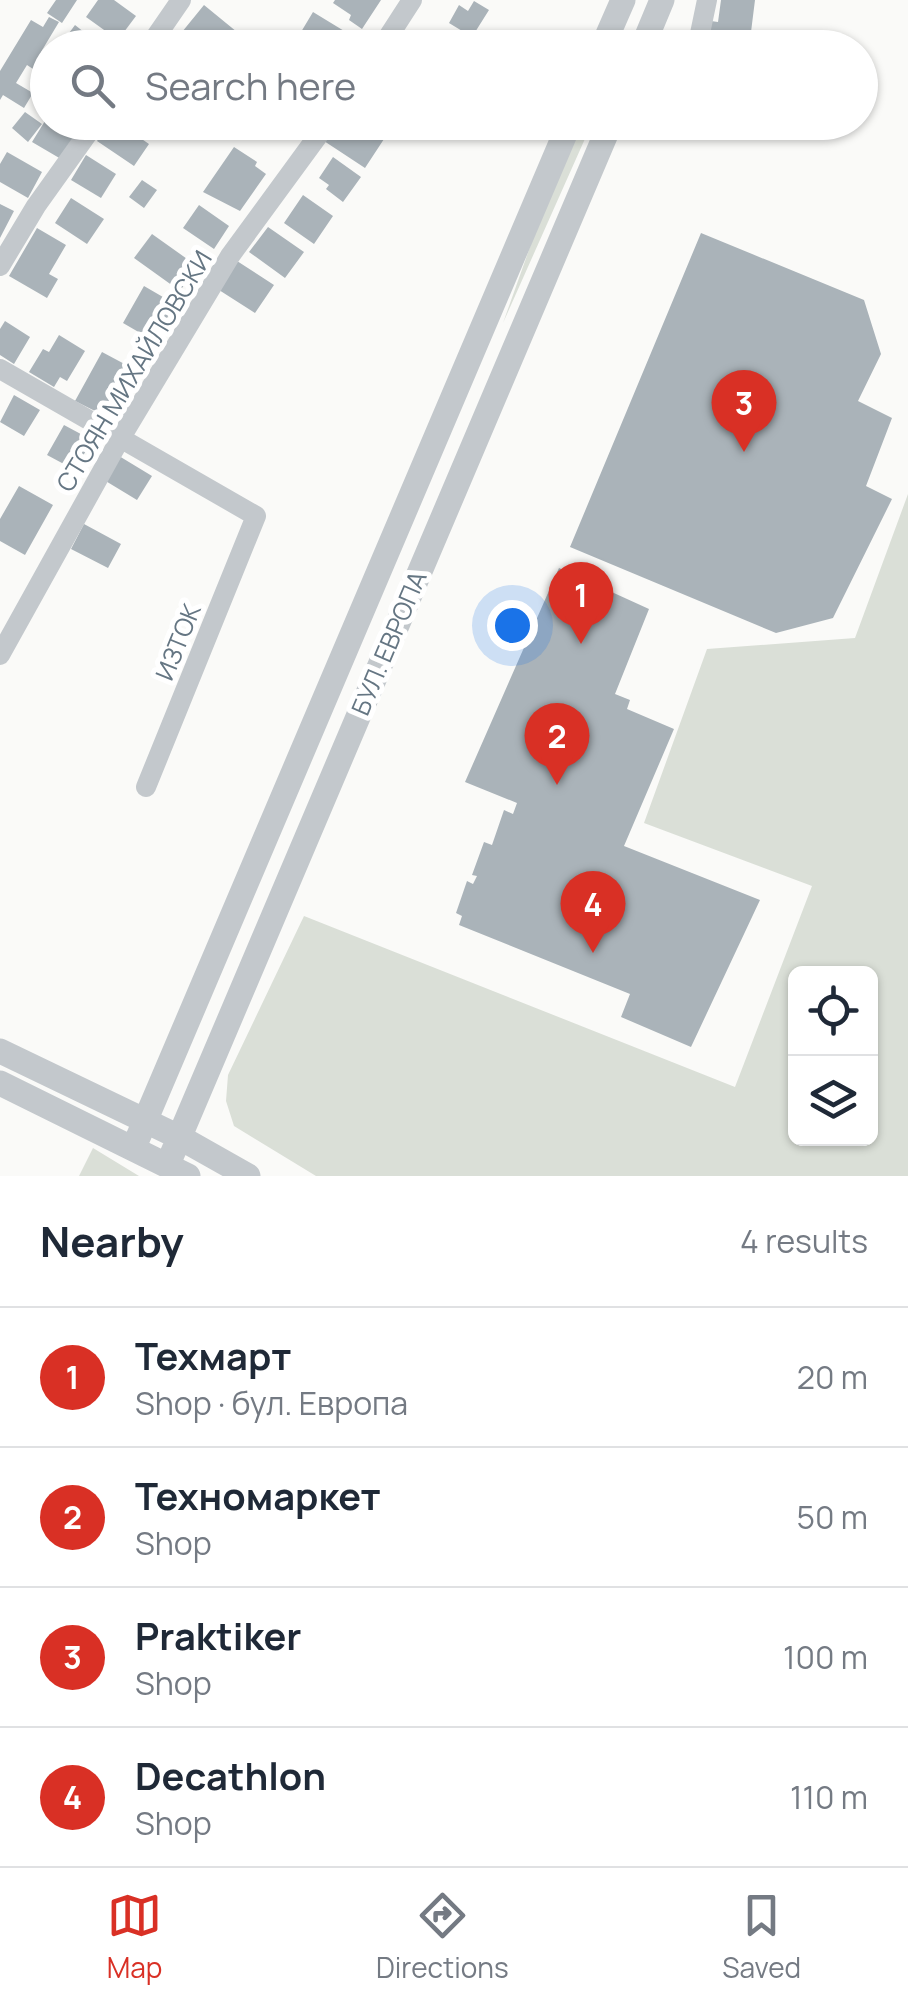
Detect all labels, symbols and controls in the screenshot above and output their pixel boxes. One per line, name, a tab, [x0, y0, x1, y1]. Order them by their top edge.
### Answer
search box	[30, 30, 878, 140]
icon: search	[65, 58, 120, 113]
text: Search here	[145, 59, 356, 111]
street label: СТОЯН МИХАЙЛОВСКИ	[48, 244, 220, 498]
pin: 3	[712, 370, 776, 452]
pin: 1	[548, 562, 614, 644]
street label: БУЛ. ЕВРОПА	[342, 565, 435, 720]
street label: ИЗТОК	[146, 598, 209, 685]
your location	[487, 600, 538, 651]
pin: 2	[524, 702, 590, 785]
pin: 4	[560, 870, 626, 953]
map controls	[788, 966, 878, 1146]
button: locate	[788, 966, 878, 1056]
button: layers	[788, 1056, 878, 1146]
text: Nearby	[40, 1212, 184, 1270]
text: 4 results	[740, 1219, 868, 1263]
text: Техмарт	[135, 1329, 292, 1381]
text: 1	[65, 1355, 80, 1399]
text: 20 m	[797, 1355, 868, 1399]
text: Shop · бул. Европа	[135, 1381, 408, 1425]
text: Техномаркет	[135, 1469, 381, 1521]
text: 2	[63, 1495, 82, 1539]
text: 50 m	[796, 1495, 868, 1539]
text: Shop	[135, 1521, 212, 1565]
text: Praktiker	[135, 1609, 302, 1661]
text: 3	[63, 1635, 82, 1679]
text: 100 m	[783, 1635, 868, 1679]
text: Shop	[135, 1661, 212, 1705]
text: Decathlon	[135, 1749, 326, 1801]
text: 4	[63, 1775, 82, 1819]
text: 110 m	[790, 1775, 868, 1819]
text: Shop	[135, 1801, 212, 1845]
tab: Map	[107, 1888, 162, 1986]
tab: Directions	[376, 1888, 509, 1986]
tab: Saved	[722, 1888, 801, 1986]

